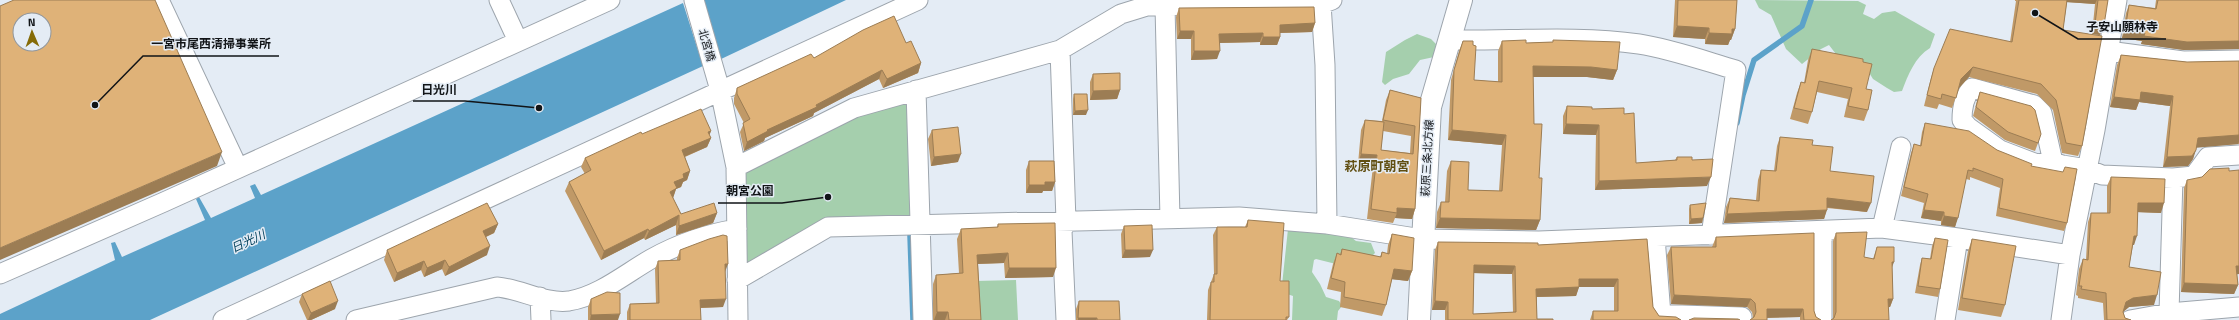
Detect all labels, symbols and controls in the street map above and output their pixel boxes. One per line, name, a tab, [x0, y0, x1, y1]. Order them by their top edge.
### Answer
north arrow	[12, 12, 52, 52]
text: N	[28, 14, 36, 30]
callout: 子安山願林寺	[2078, 15, 2166, 39]
text: 子安山願林寺	[2086, 17, 2158, 36]
street label: 北宮橋	[695, 27, 719, 63]
callout: 一宮市尾西清掃事業所	[143, 32, 279, 56]
text: 一宮市尾西清掃事業所	[151, 34, 271, 53]
callout: 日光川	[413, 77, 465, 101]
text: 日光川	[421, 80, 457, 99]
street label: 萩原三条北方線	[1417, 119, 1437, 197]
district label: 萩原町朝宮	[1344, 156, 1410, 176]
callout: 朝宮公園	[718, 179, 782, 203]
text: 朝宮公園	[726, 181, 774, 200]
water label: 日光川	[228, 224, 270, 257]

